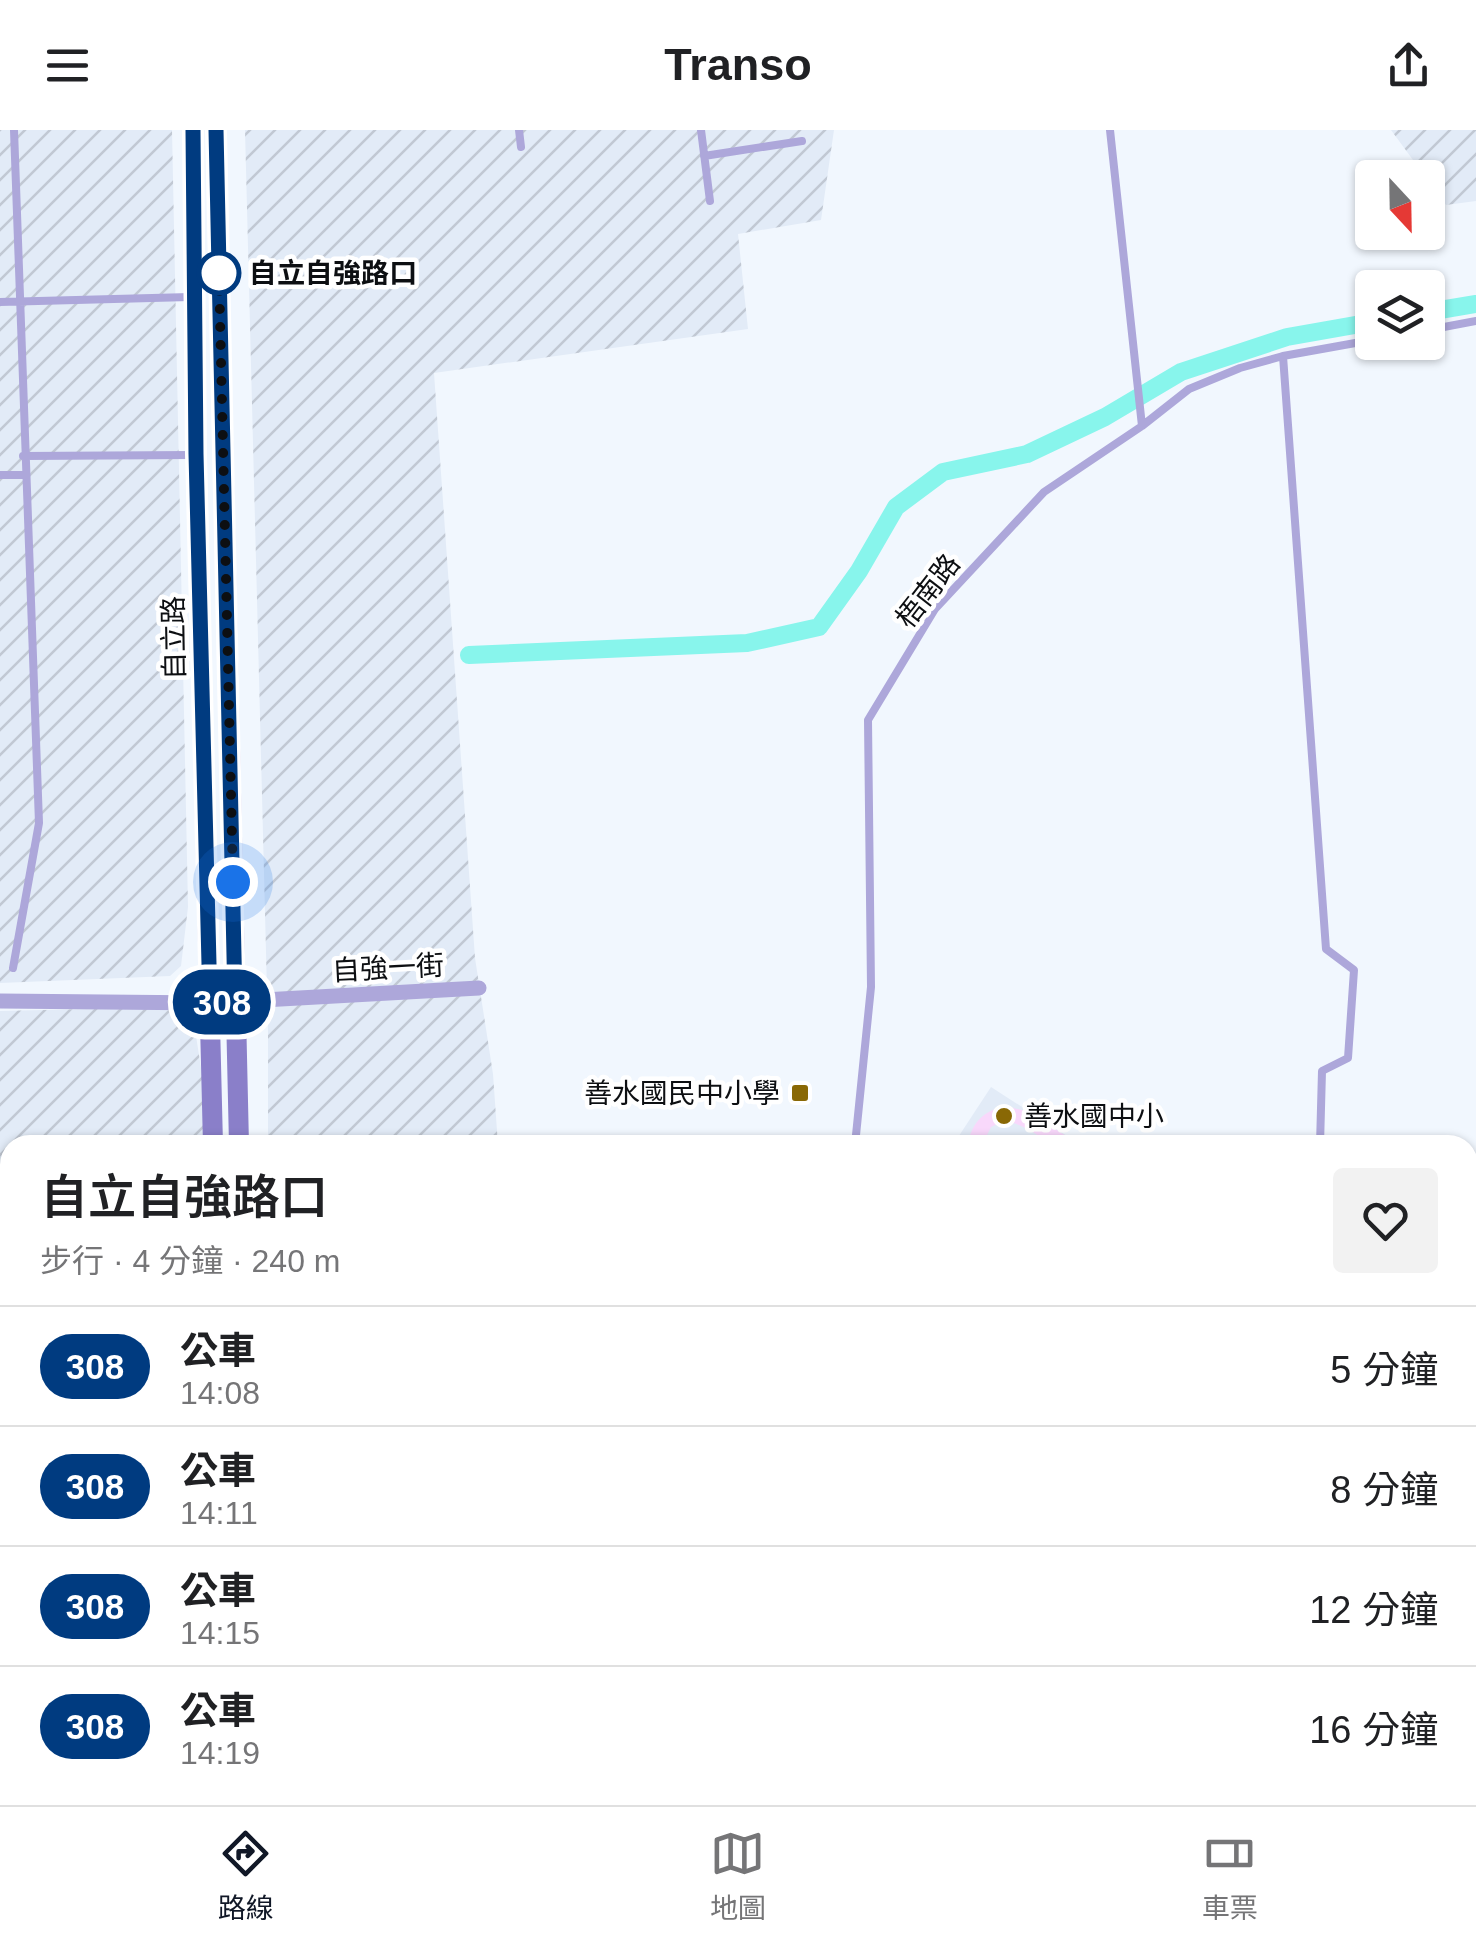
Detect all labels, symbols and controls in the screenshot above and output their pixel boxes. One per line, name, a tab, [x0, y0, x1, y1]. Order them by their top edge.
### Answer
icon: menu	[40, 38, 95, 93]
icon: share	[1381, 38, 1436, 93]
text: Transo	[664, 39, 812, 90]
north arrow	[1355, 160, 1445, 250]
map controls	[1355, 160, 1445, 360]
marker: 自立自強路口	[198, 252, 240, 294]
place label: 自立自強路口	[249, 258, 417, 289]
button: layers	[1355, 270, 1445, 360]
street label: 梧南路	[890, 548, 966, 634]
street label: 自立路	[158, 596, 190, 680]
your location	[208, 857, 258, 907]
street label: 自強一街	[331, 950, 445, 986]
line badge: 308	[164, 970, 280, 1034]
text: 308	[193, 983, 251, 1022]
place label: 善水國民中小學	[584, 1078, 780, 1109]
marker: 善水國民中小學	[789, 1082, 811, 1104]
place label: 善水國中小	[1024, 1101, 1164, 1132]
marker: 善水國中小	[993, 1105, 1015, 1127]
button: heart	[1333, 1168, 1438, 1273]
text: 自立自強路口	[40, 1171, 328, 1224]
text: 步行 · 4 分鐘 · 240 m	[40, 1243, 341, 1279]
text: 公車	[180, 1330, 256, 1372]
text: 308	[66, 1347, 124, 1386]
text: 5 分鐘	[1330, 1349, 1438, 1391]
text: 14:08	[180, 1375, 260, 1411]
text: 公車	[180, 1450, 256, 1492]
text: 308	[66, 1467, 124, 1506]
text: 8 分鐘	[1330, 1469, 1438, 1511]
text: 14:11	[180, 1495, 258, 1531]
text: 公車	[180, 1570, 256, 1612]
text: 308	[66, 1587, 124, 1626]
text: 12 分鐘	[1309, 1589, 1438, 1631]
text: 14:15	[180, 1615, 260, 1651]
text: 公車	[180, 1690, 256, 1732]
text: 308	[66, 1707, 124, 1746]
text: 16 分鐘	[1309, 1709, 1438, 1751]
text: 14:19	[180, 1735, 260, 1771]
tab: 路線	[218, 1826, 274, 1926]
tab: 地圖	[710, 1826, 766, 1926]
tab: 車票	[1202, 1826, 1258, 1926]

